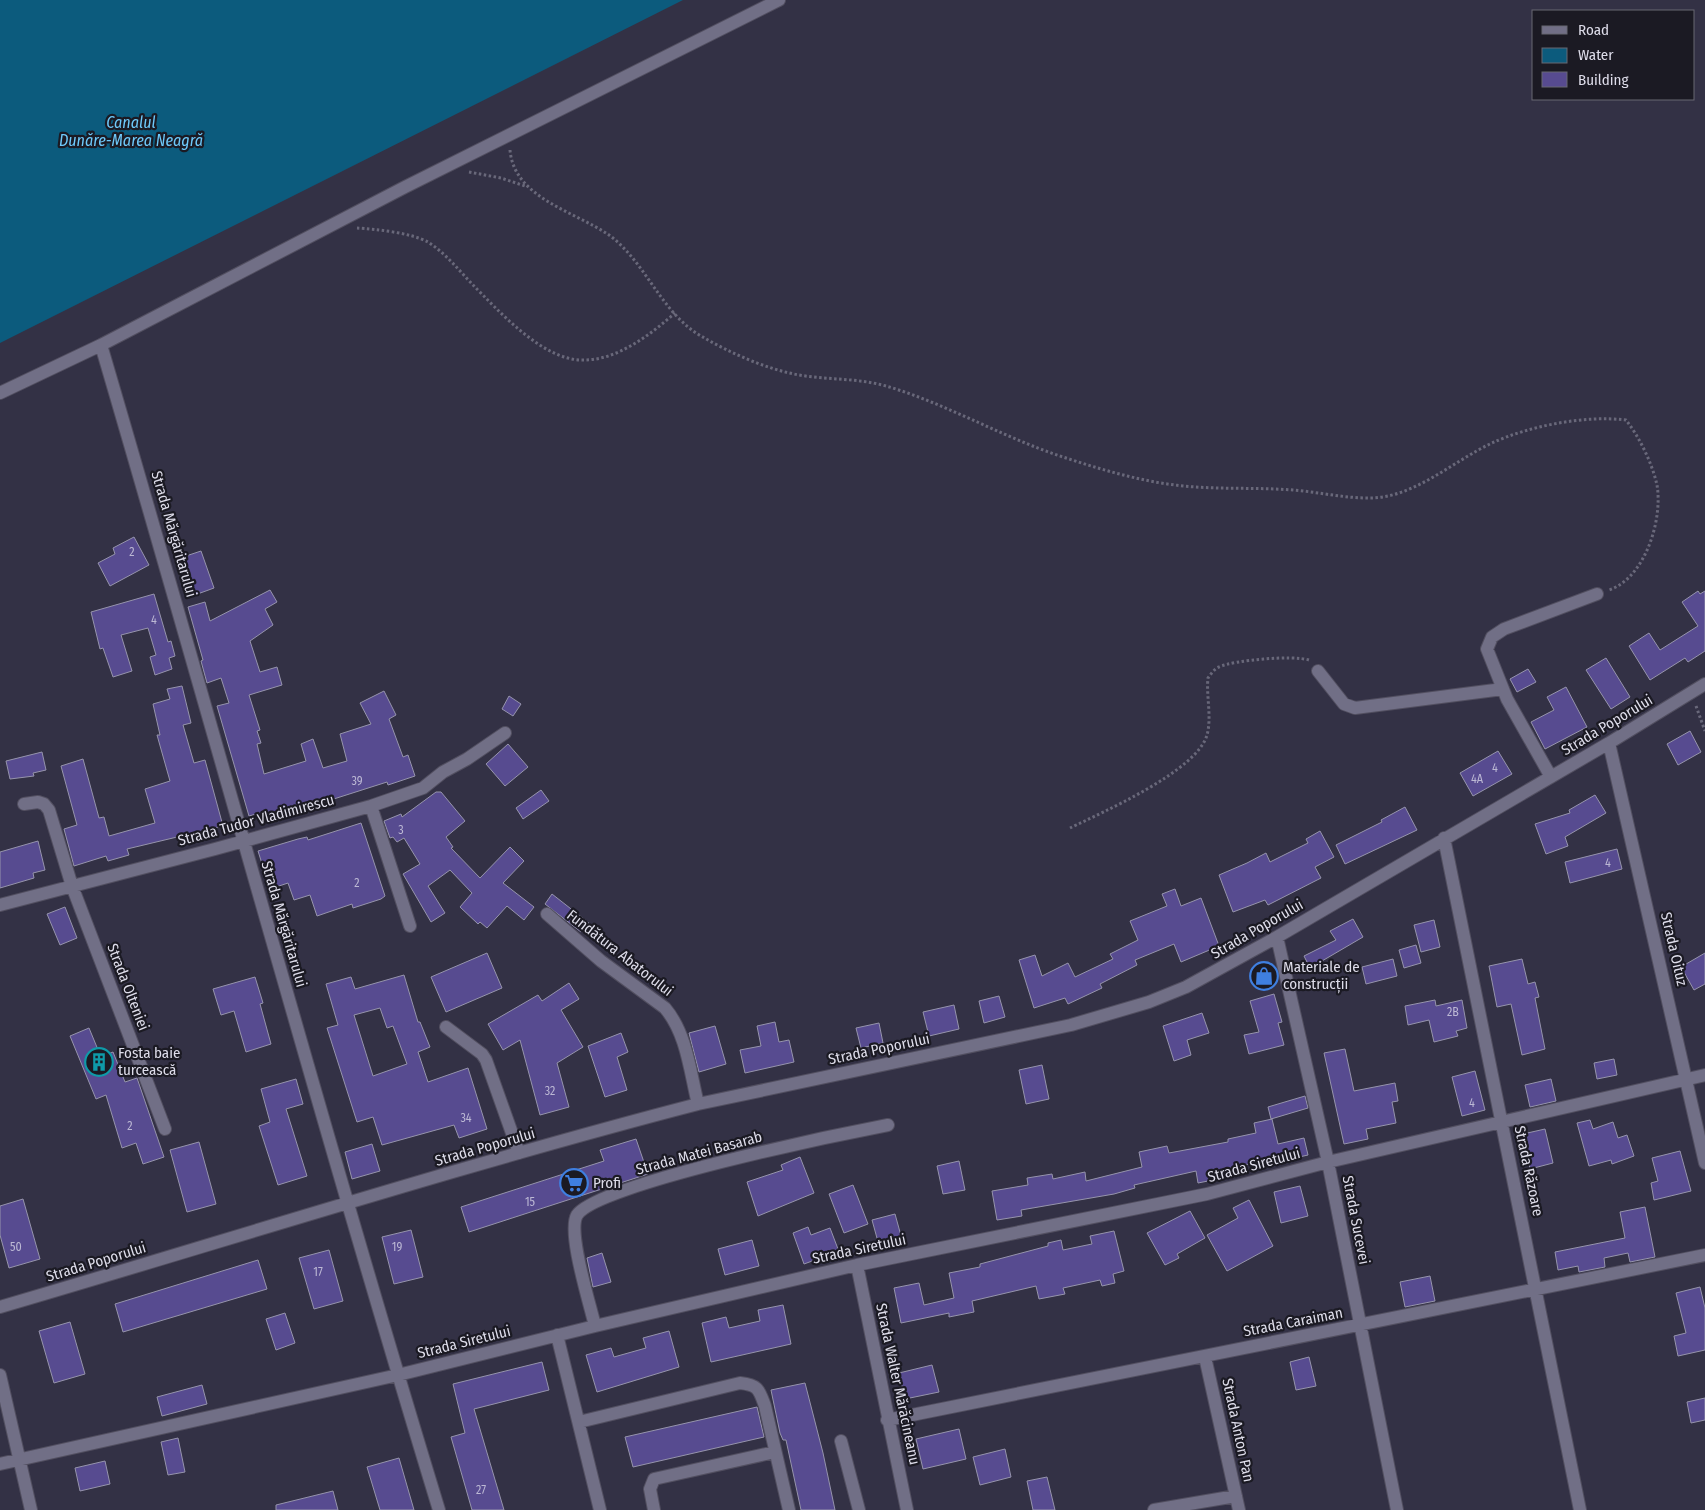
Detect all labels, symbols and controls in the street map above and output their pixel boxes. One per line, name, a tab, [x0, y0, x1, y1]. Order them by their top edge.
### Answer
legend	[1532, 10, 1695, 100]
text: Road	[1578, 21, 1609, 39]
text: Water	[1578, 46, 1614, 64]
text: Building	[1578, 71, 1629, 89]
water label: Canalul Dunăre-Marea Neagră	[59, 113, 203, 150]
street label: Strada Mărgăritarului	[147, 469, 201, 599]
house number: 2	[129, 545, 135, 559]
house number: 4	[151, 613, 157, 627]
street label: Strada Poporului	[1558, 691, 1656, 759]
house number: 4	[1492, 761, 1498, 775]
house number: 4A	[1471, 772, 1484, 786]
house number: 39	[351, 774, 363, 788]
street label: Strada Tudor Vladimirescu	[176, 790, 336, 850]
house number: 3	[398, 823, 404, 837]
house number: 4	[1605, 856, 1611, 870]
street label: Strada Mărgăritarului	[257, 859, 311, 989]
house number: 2	[354, 876, 360, 890]
street label: Strada Poporului	[1208, 895, 1306, 963]
street label: Fundătura Abatorului	[563, 906, 677, 1000]
street label: Strada Oituz	[1657, 910, 1691, 988]
street label: Strada Olteniei	[103, 941, 153, 1033]
place label: Materiale de construcții	[1283, 958, 1360, 994]
shop icon: Materiale de construcții	[1249, 961, 1279, 991]
house number: 2B	[1447, 1005, 1459, 1019]
street label: Strada Poporului	[827, 1029, 931, 1069]
place label: Fosta baie turcească	[118, 1044, 180, 1079]
building icon: Fosta baie turcească	[84, 1047, 114, 1077]
house number: 32	[545, 1084, 555, 1098]
house number: 4	[1469, 1096, 1475, 1110]
house number: 34	[460, 1111, 472, 1125]
house number: 2	[127, 1119, 133, 1133]
street label: Strada Poporului	[433, 1124, 537, 1170]
street label: Strada Răzoare	[1511, 1124, 1547, 1218]
street label: Strada Matei Basarab	[634, 1127, 764, 1179]
street label: Strada Siretului	[1206, 1144, 1302, 1186]
supermarket icon: Profi	[559, 1168, 589, 1198]
place label: Profi	[593, 1174, 621, 1192]
street label: Strada Sucevei	[1339, 1174, 1373, 1266]
house number: 15	[525, 1195, 536, 1209]
street label: Strada Siretului	[811, 1230, 907, 1268]
street label: Strada Poporului	[44, 1238, 148, 1286]
house number: 50	[10, 1240, 22, 1254]
house number: 19	[392, 1240, 402, 1254]
house number: 17	[313, 1265, 323, 1279]
street label: Strada Walter Mărăcineanu	[872, 1302, 924, 1466]
street label: Strada Caraiman	[1242, 1304, 1344, 1340]
street label: Strada Siretului	[416, 1322, 512, 1362]
street label: Strada Anton Pan	[1218, 1377, 1258, 1483]
house number: 27	[476, 1483, 486, 1497]

